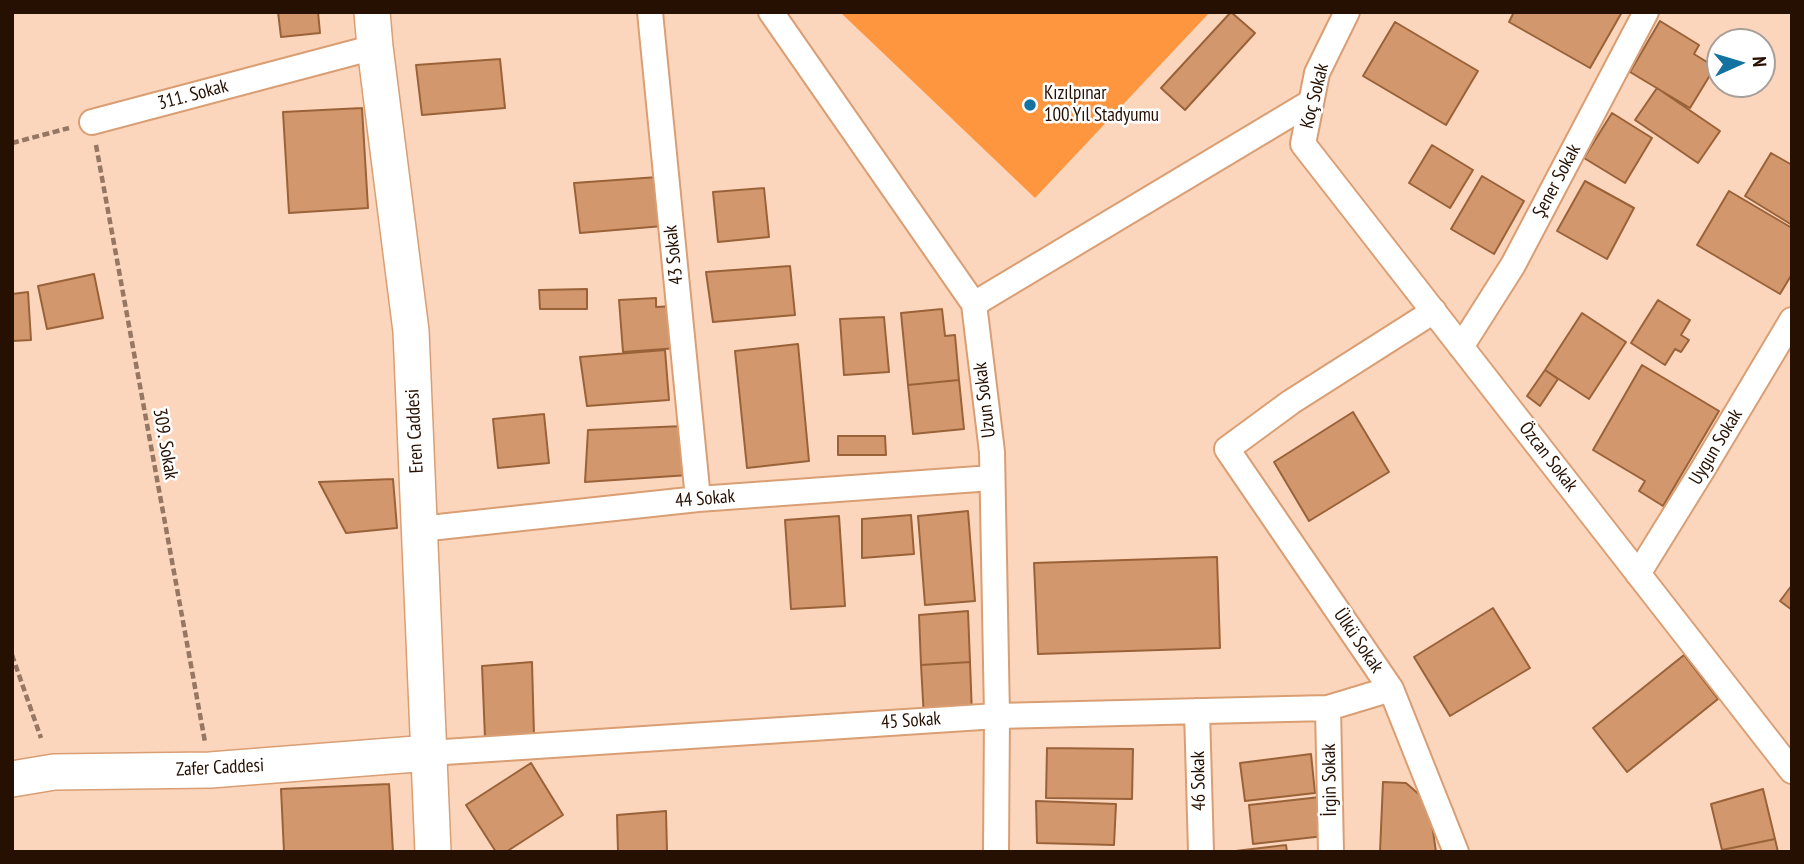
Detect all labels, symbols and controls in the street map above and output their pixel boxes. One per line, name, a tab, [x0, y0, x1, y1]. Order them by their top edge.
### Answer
north arrow	[1706, 28, 1776, 98]
text: N	[1748, 56, 1772, 68]
street label: Koç Sokak	[1296, 61, 1334, 131]
street label: 311. Sokak	[155, 75, 231, 115]
place label: Kızılpınar 100.Yıl Stadyumu	[1044, 83, 1159, 127]
marker: Kızılpınar 100.Yıl Stadyumu	[1022, 97, 1038, 113]
street label: Şener Sokak	[1528, 140, 1586, 222]
street label: 43 Sokak	[660, 224, 688, 286]
street label: Uzun Sokak	[969, 361, 1001, 439]
street label: Eren Caddesi	[401, 388, 429, 474]
street label: Uygun Sokak	[1684, 405, 1748, 489]
street label: 309. Sokak	[148, 407, 182, 481]
street label: Özcan Sokak	[1514, 418, 1582, 496]
street label: 44 Sokak	[674, 485, 736, 513]
street label: Ülkü Sokak	[1328, 605, 1388, 677]
street label: 45 Sokak	[880, 708, 942, 734]
street label: İrgin Sokak	[1318, 743, 1342, 817]
street label: 46 Sokak	[1187, 751, 1211, 811]
street label: Zafer Caddesi	[175, 754, 265, 782]

